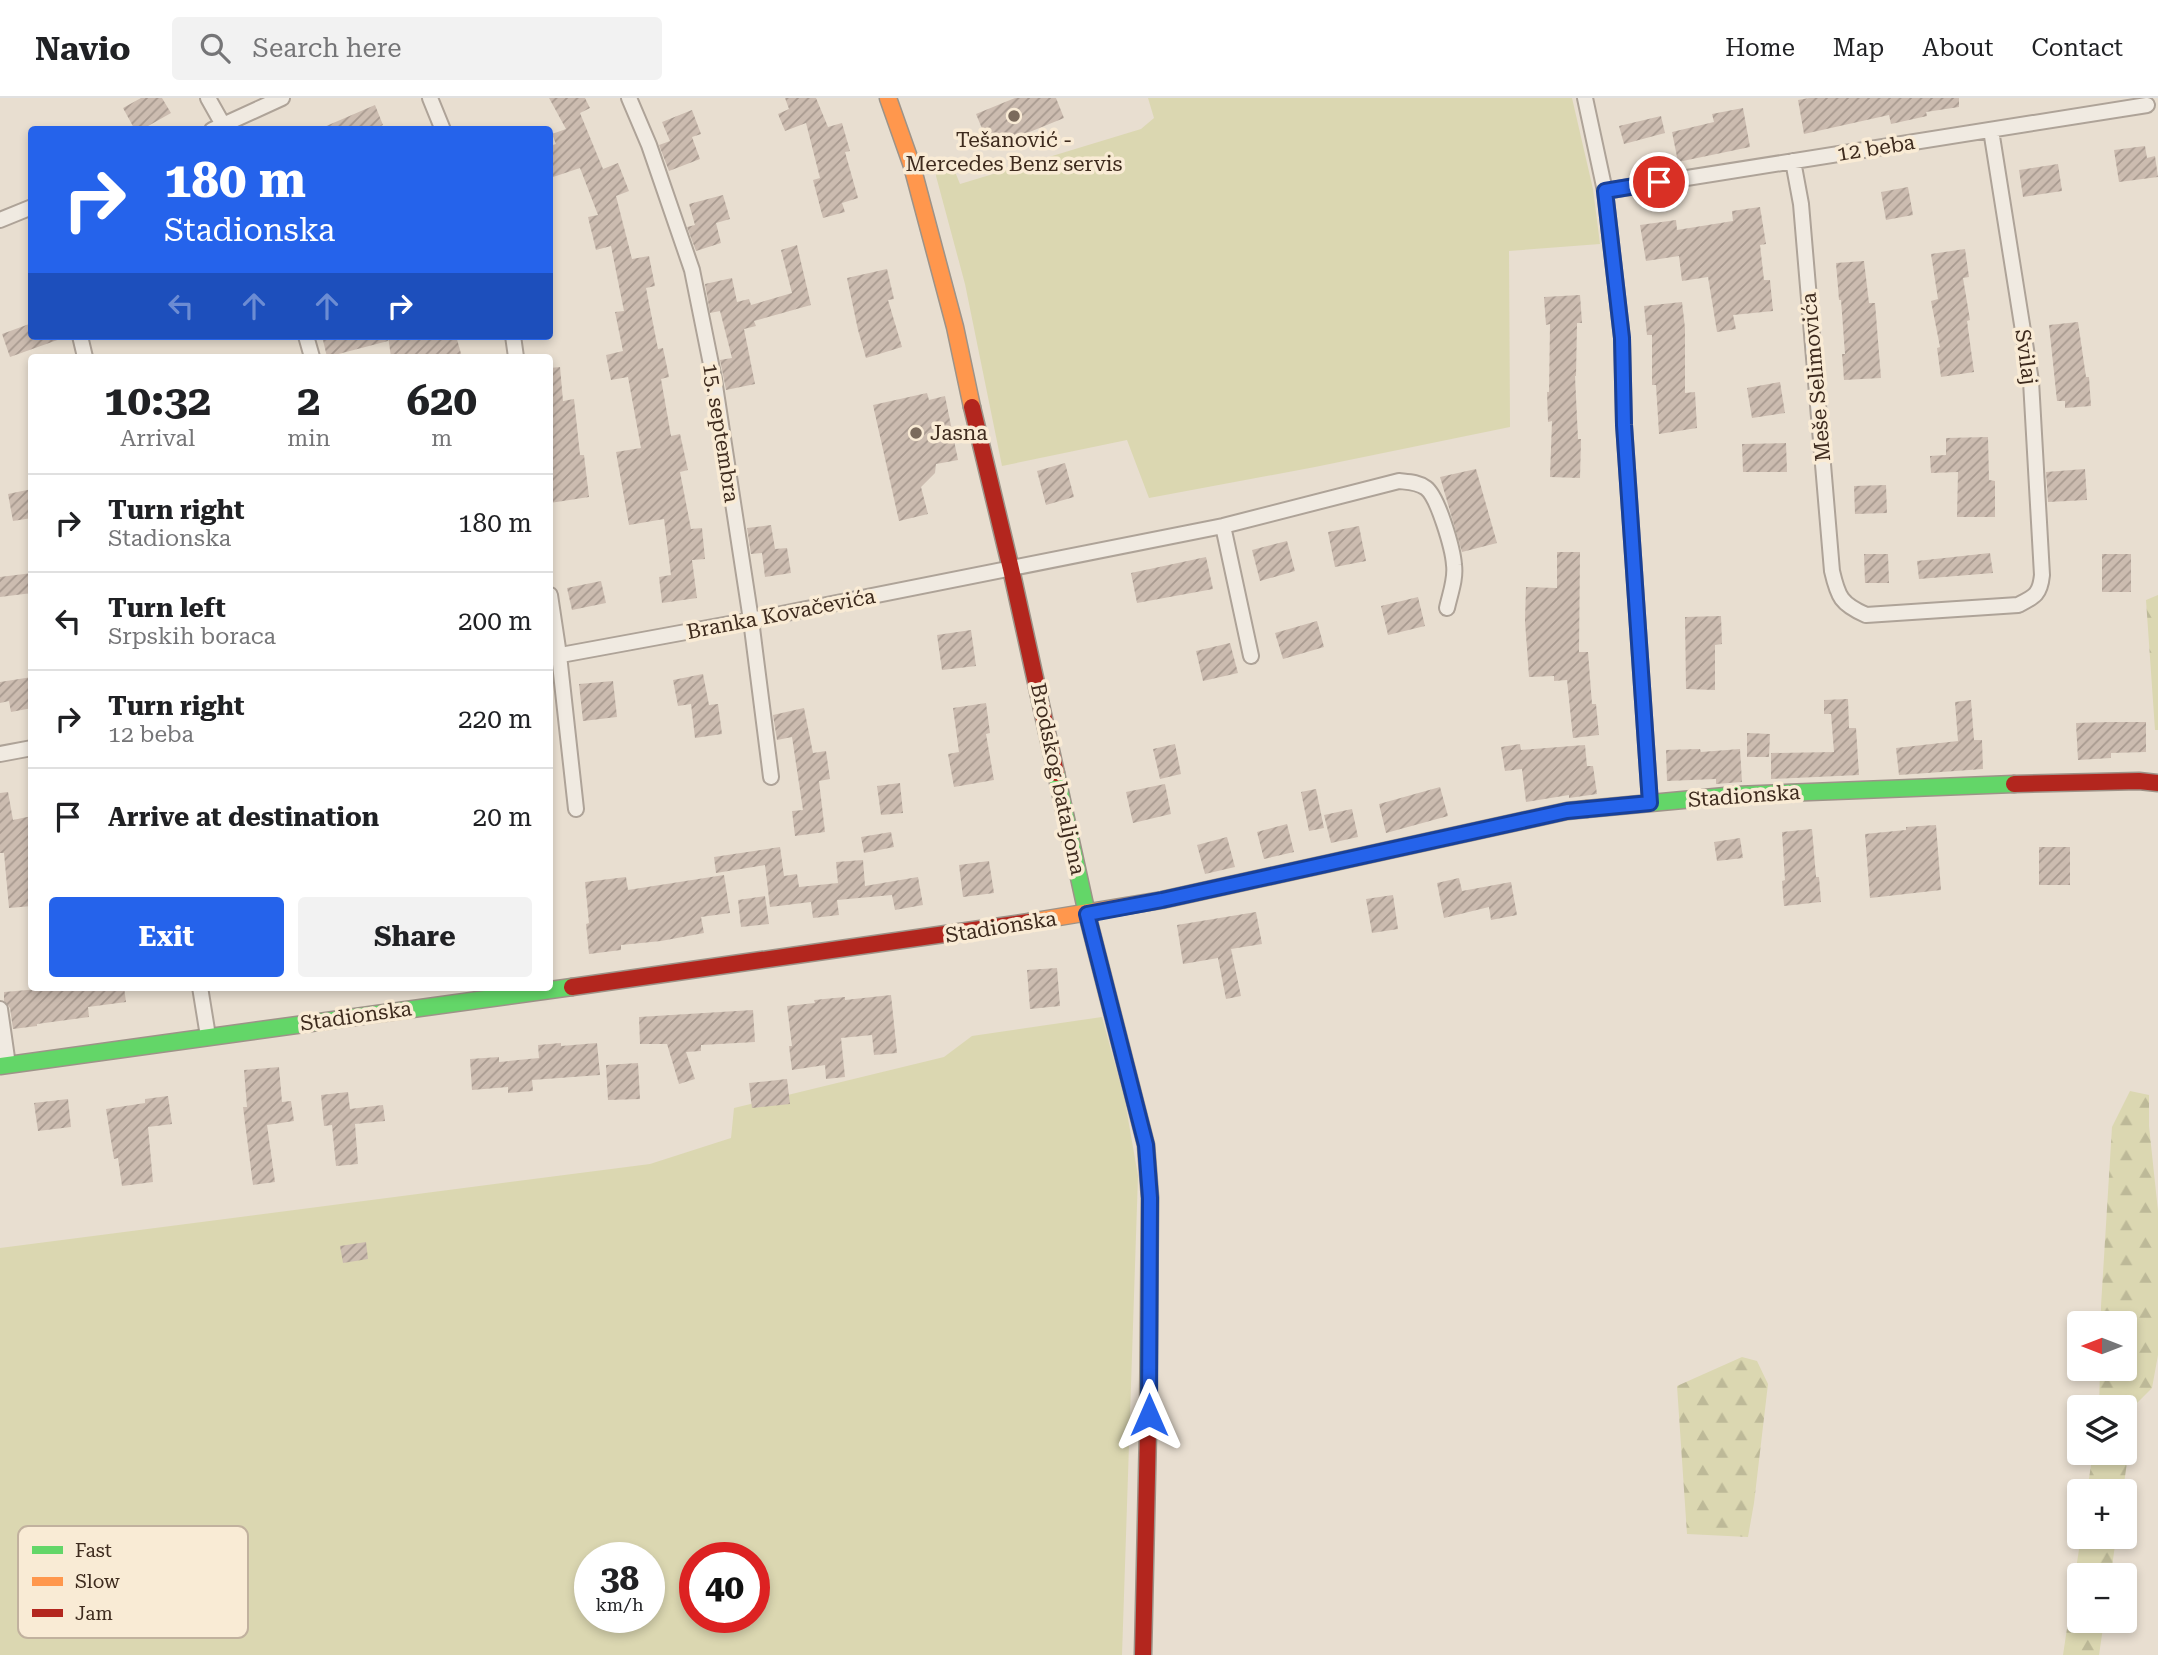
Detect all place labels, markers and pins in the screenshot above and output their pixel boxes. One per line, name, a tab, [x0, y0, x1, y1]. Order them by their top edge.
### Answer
marker: Tešanović - Mercedes Benz servis	[1006, 108, 1022, 124]
place label: Tešanović - Mercedes Benz servis	[905, 128, 1123, 176]
pin	[1629, 152, 1689, 212]
place label: Jasna	[930, 421, 988, 445]
marker: Jasna	[908, 425, 924, 441]

